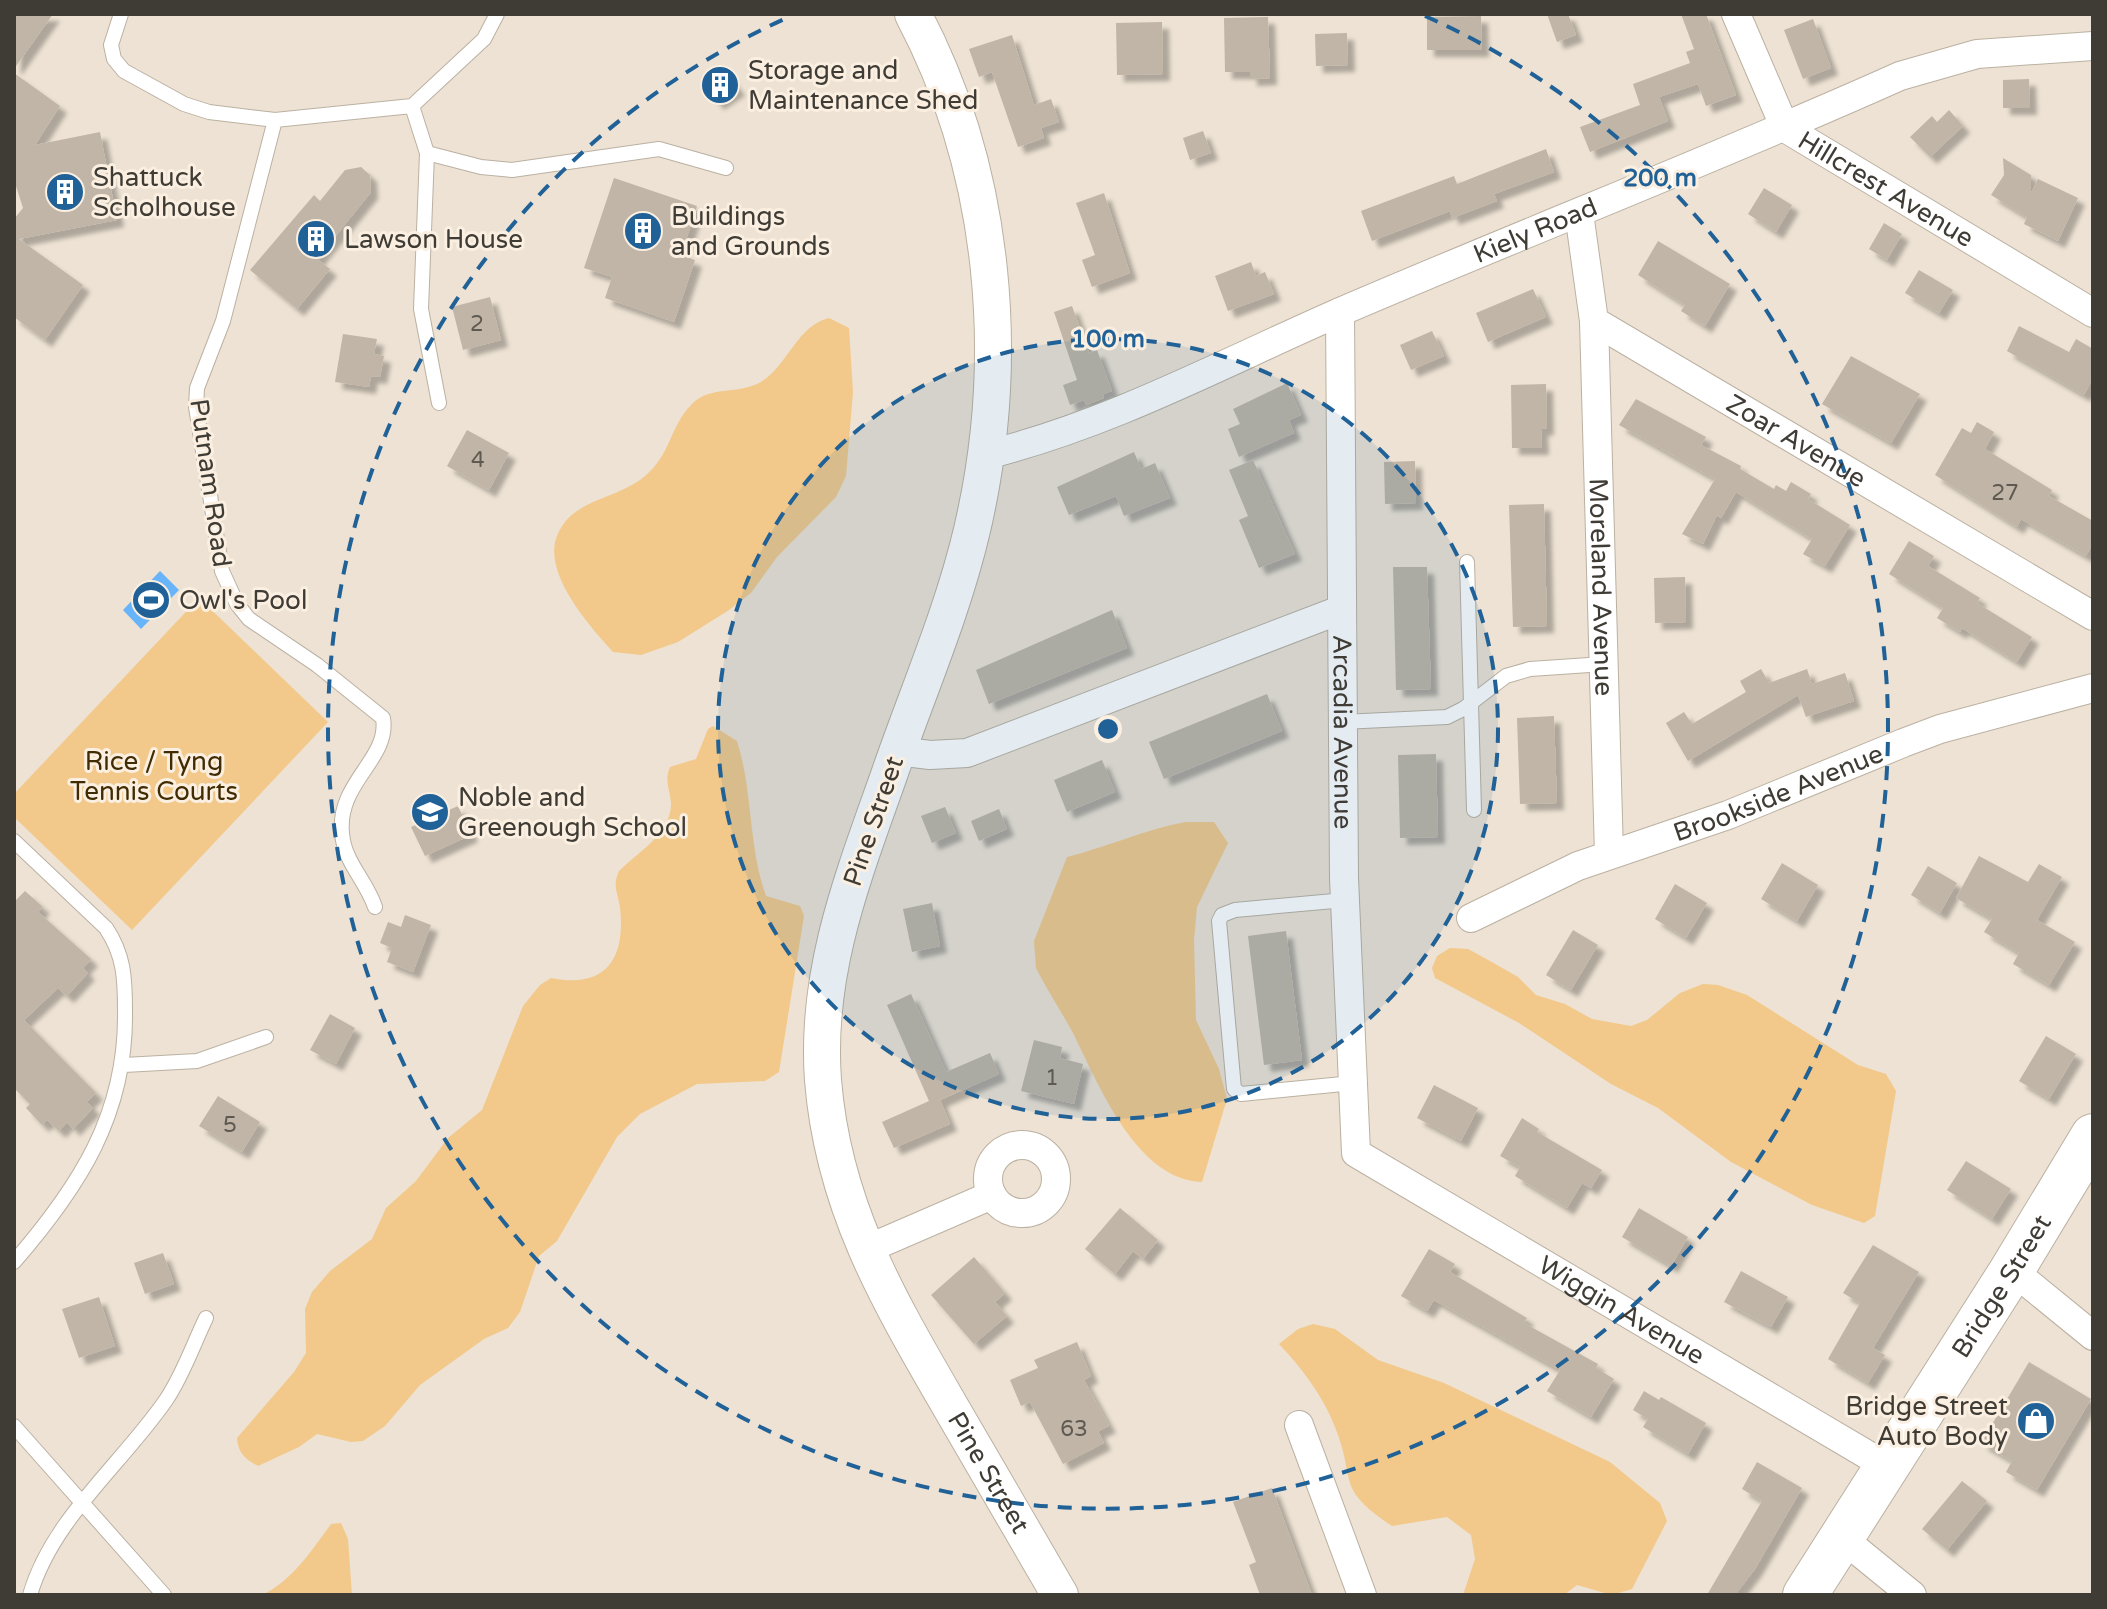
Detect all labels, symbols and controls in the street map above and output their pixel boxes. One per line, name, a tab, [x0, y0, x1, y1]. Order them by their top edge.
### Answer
place label: Storage and Maintenance Shed	[748, 55, 978, 116]
building icon: Storage and Maintenance Shed	[699, 64, 741, 106]
street label: Hillcrest Avenue	[1792, 125, 1979, 254]
place label: Shattuck Scholhouse	[93, 162, 236, 223]
text: 200 m	[1623, 164, 1697, 193]
building icon: Shattuck Scholhouse	[44, 171, 86, 213]
street label: Kiely Road	[1469, 191, 1602, 270]
place label: Buildings and Grounds	[671, 201, 830, 262]
building icon: Buildings and Grounds	[622, 210, 664, 252]
building icon: Lawson House	[295, 218, 337, 260]
place label: Lawson House	[344, 224, 523, 255]
house number: 2	[470, 311, 484, 337]
text: 100 m	[1071, 325, 1145, 354]
street label: Zoar Avenue	[1721, 388, 1871, 494]
street label: Putnam Road	[183, 397, 238, 569]
house number: 4	[471, 447, 485, 473]
street label: Moreland Avenue	[1582, 477, 1620, 696]
house number: 27	[1991, 480, 2019, 506]
sports icon: Owl's Pool	[130, 579, 172, 621]
place label: Owl's Pool	[179, 585, 307, 616]
street label: Arcadia Avenue	[1326, 635, 1359, 829]
centre of rings	[1094, 715, 1122, 743]
street label: Brookside Avenue	[1669, 738, 1888, 848]
park label: Rice / Tyng Tennis Courts	[70, 746, 238, 807]
street label: Pine Street	[837, 752, 910, 890]
place label: Noble and Greenough School	[458, 782, 687, 843]
school or university icon: Noble and Greenough School	[409, 791, 451, 833]
house number: 1	[1045, 1065, 1059, 1091]
house number: 5	[223, 1112, 237, 1138]
street label: Bridge Street	[1945, 1209, 2058, 1364]
street label: Wiggin Avenue	[1533, 1249, 1710, 1371]
place label: Bridge Street Auto Body	[1845, 1391, 2008, 1452]
shop icon: Bridge Street Auto Body	[2015, 1400, 2057, 1442]
street label: Pine Street	[941, 1406, 1036, 1539]
house number: 63	[1060, 1416, 1088, 1442]

